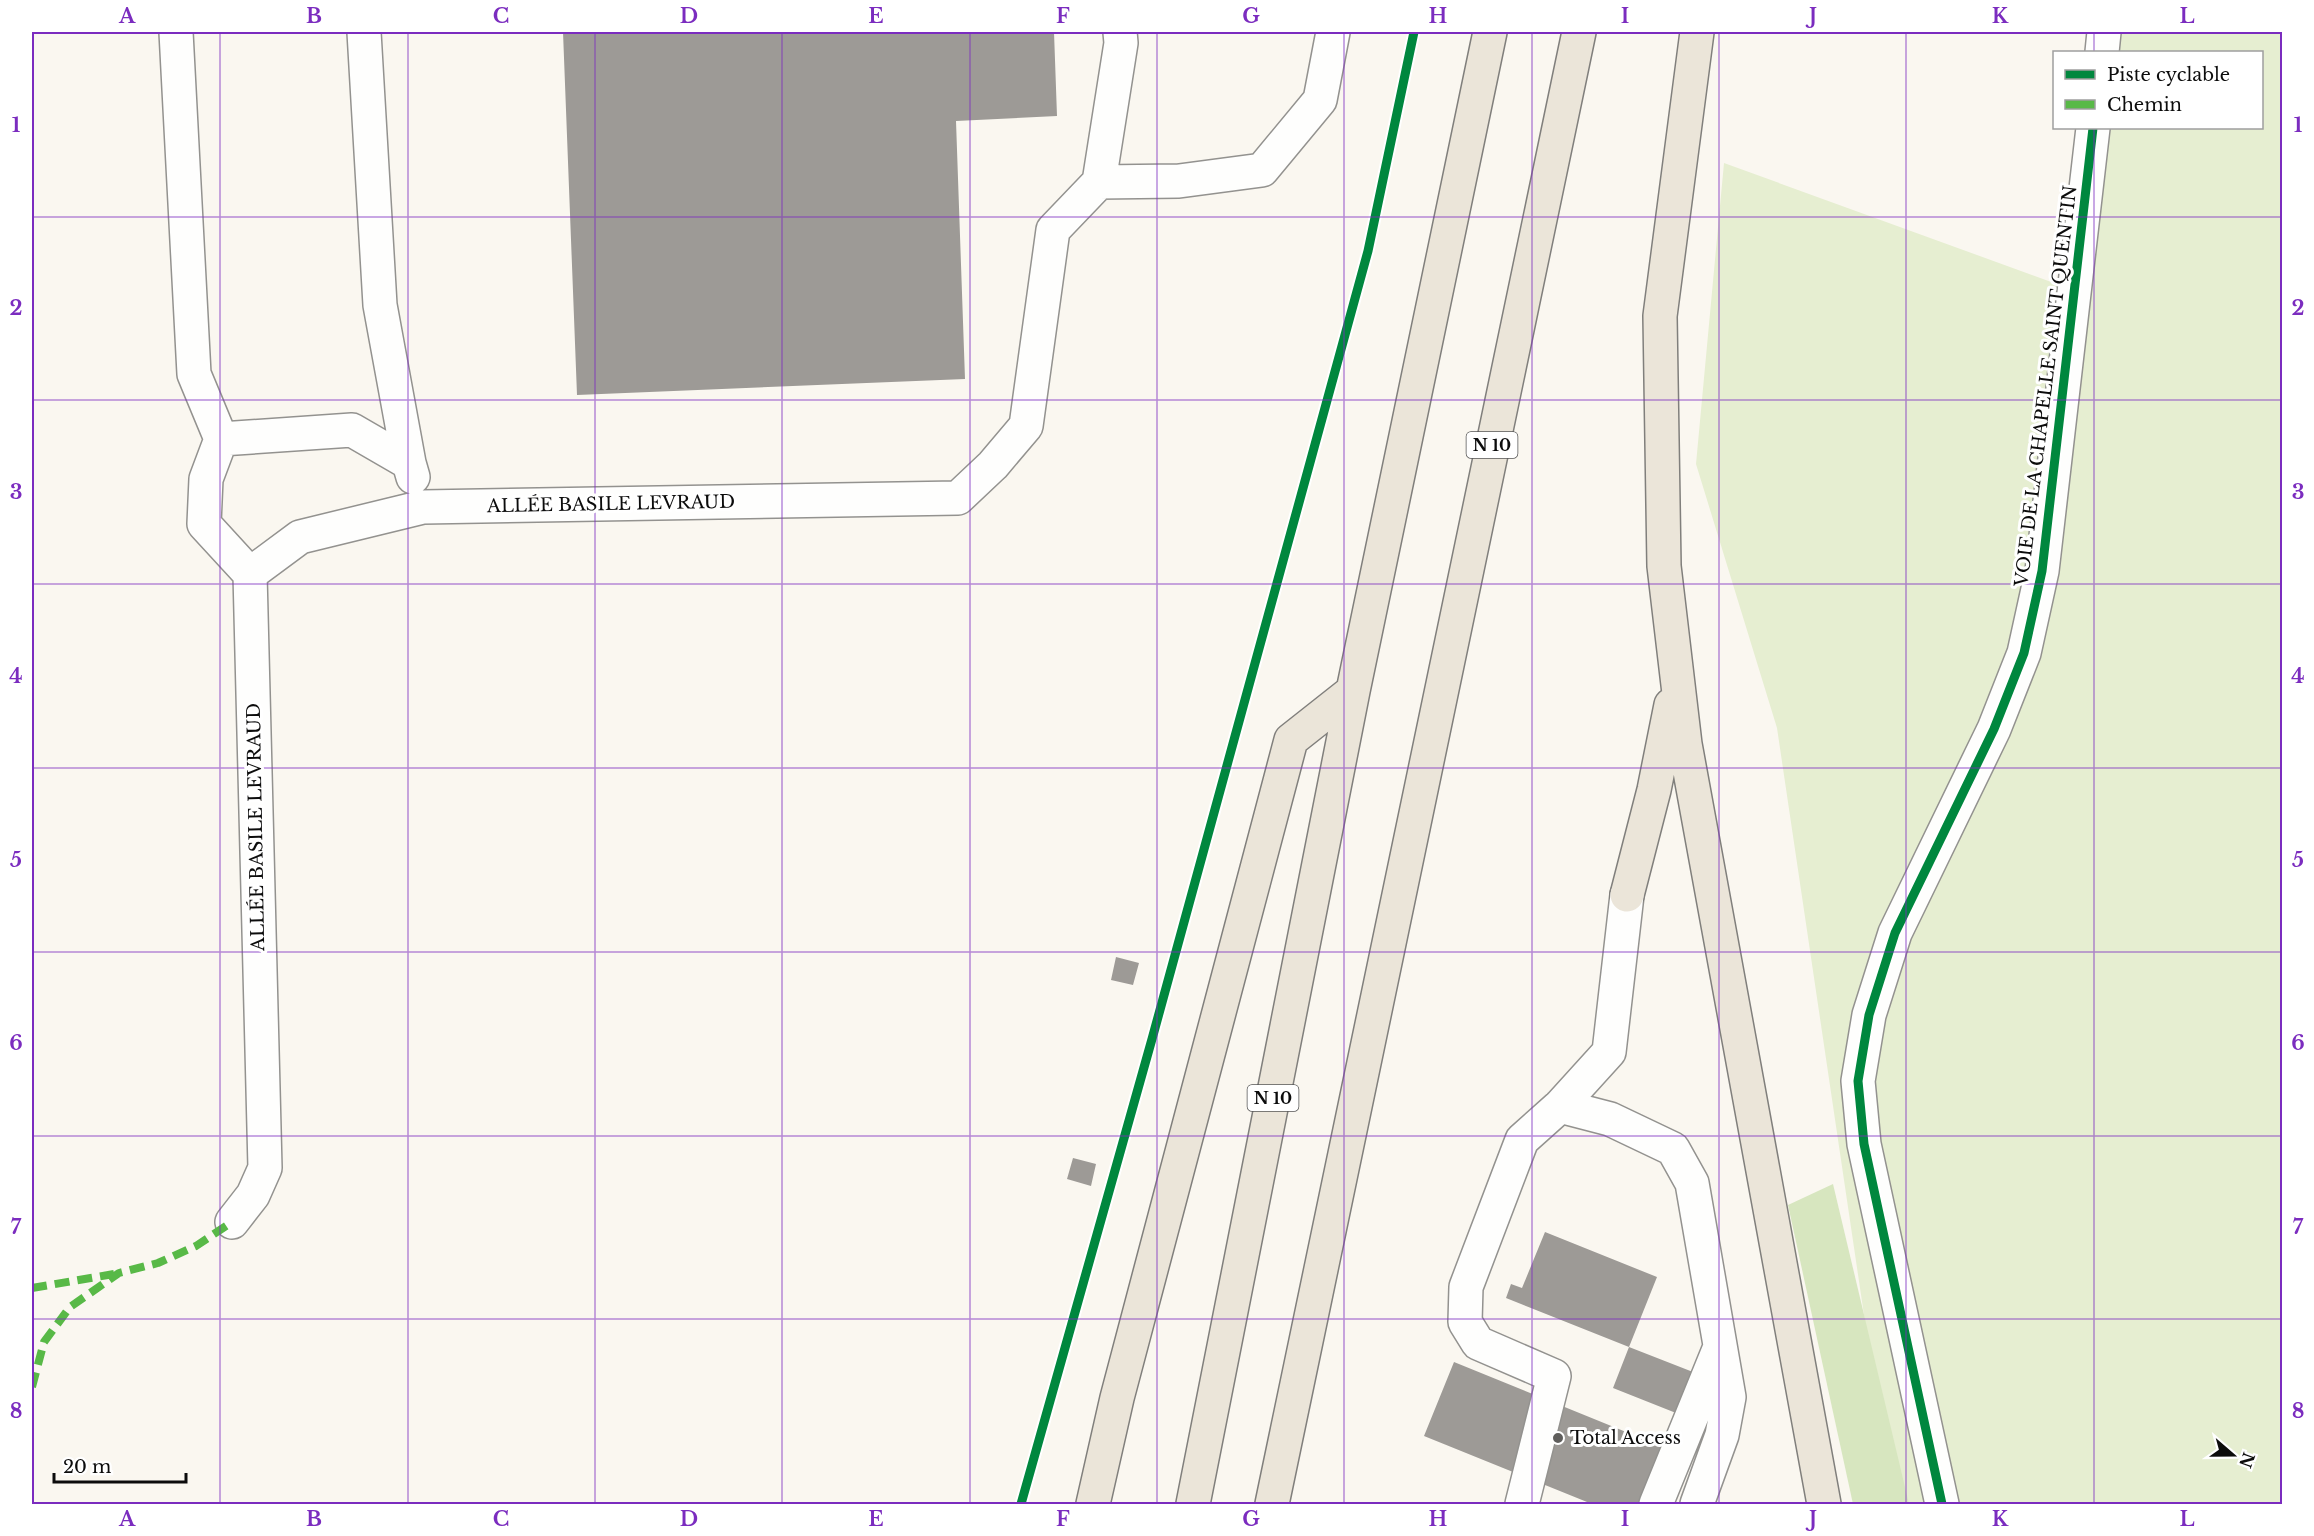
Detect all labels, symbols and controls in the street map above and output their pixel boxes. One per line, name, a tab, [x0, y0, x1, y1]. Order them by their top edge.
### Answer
text: A	[118, 4, 136, 28]
text: B	[306, 4, 322, 28]
text: C	[493, 4, 509, 28]
text: D	[680, 4, 698, 28]
text: E	[868, 4, 884, 28]
text: F	[1056, 4, 1070, 28]
text: G	[1242, 4, 1260, 28]
text: H	[1429, 4, 1448, 28]
text: I	[1621, 4, 1629, 28]
text: J	[1805, 4, 1817, 28]
text: K	[1992, 4, 2009, 28]
text: L	[2179, 4, 2195, 28]
legend	[2053, 51, 2263, 129]
text: Piste cyclable	[2107, 64, 2230, 86]
text: Chemin	[2107, 94, 2182, 116]
text: 1	[12, 113, 21, 137]
text: 1	[2294, 113, 2303, 137]
street label: VOIE DE LA CHAPELLE SAINT QUENTIN	[2010, 184, 2082, 589]
text: 2	[9, 296, 23, 320]
text: 2	[2291, 296, 2305, 320]
road number: N 10	[1466, 432, 1518, 458]
text: 3	[10, 480, 22, 504]
text: 3	[2292, 480, 2304, 504]
street label: ALLÉE BASILE LEVRAUD	[486, 490, 735, 517]
text: 4	[9, 664, 23, 688]
text: 4	[2291, 664, 2305, 688]
street label: ALLÉE BASILE LEVRAUD	[242, 703, 269, 952]
text: 5	[10, 848, 22, 872]
text: 5	[2292, 848, 2304, 872]
text: 6	[9, 1031, 23, 1055]
text: 6	[2291, 1031, 2305, 1055]
road number: N 10	[1248, 1085, 1298, 1111]
text: 7	[11, 1215, 22, 1239]
text: 7	[2293, 1215, 2304, 1239]
text: 8	[10, 1399, 22, 1423]
text: 8	[2292, 1399, 2304, 1423]
north arrow	[2203, 1425, 2263, 1485]
place label: Total Access	[1570, 1427, 1681, 1449]
marker: Total Access	[1551, 1431, 1565, 1445]
scale bar	[54, 1446, 186, 1484]
text: N	[2235, 1450, 2259, 1471]
text: 20 m	[63, 1456, 111, 1478]
text: A	[118, 1507, 136, 1531]
text: B	[306, 1507, 322, 1531]
text: C	[493, 1507, 509, 1531]
text: D	[680, 1507, 698, 1531]
text: E	[868, 1507, 884, 1531]
text: F	[1056, 1507, 1070, 1531]
text: G	[1242, 1507, 1260, 1531]
text: H	[1429, 1507, 1448, 1531]
text: I	[1621, 1507, 1629, 1531]
text: J	[1805, 1507, 1817, 1531]
text: K	[1992, 1507, 2009, 1531]
text: L	[2179, 1507, 2195, 1531]

